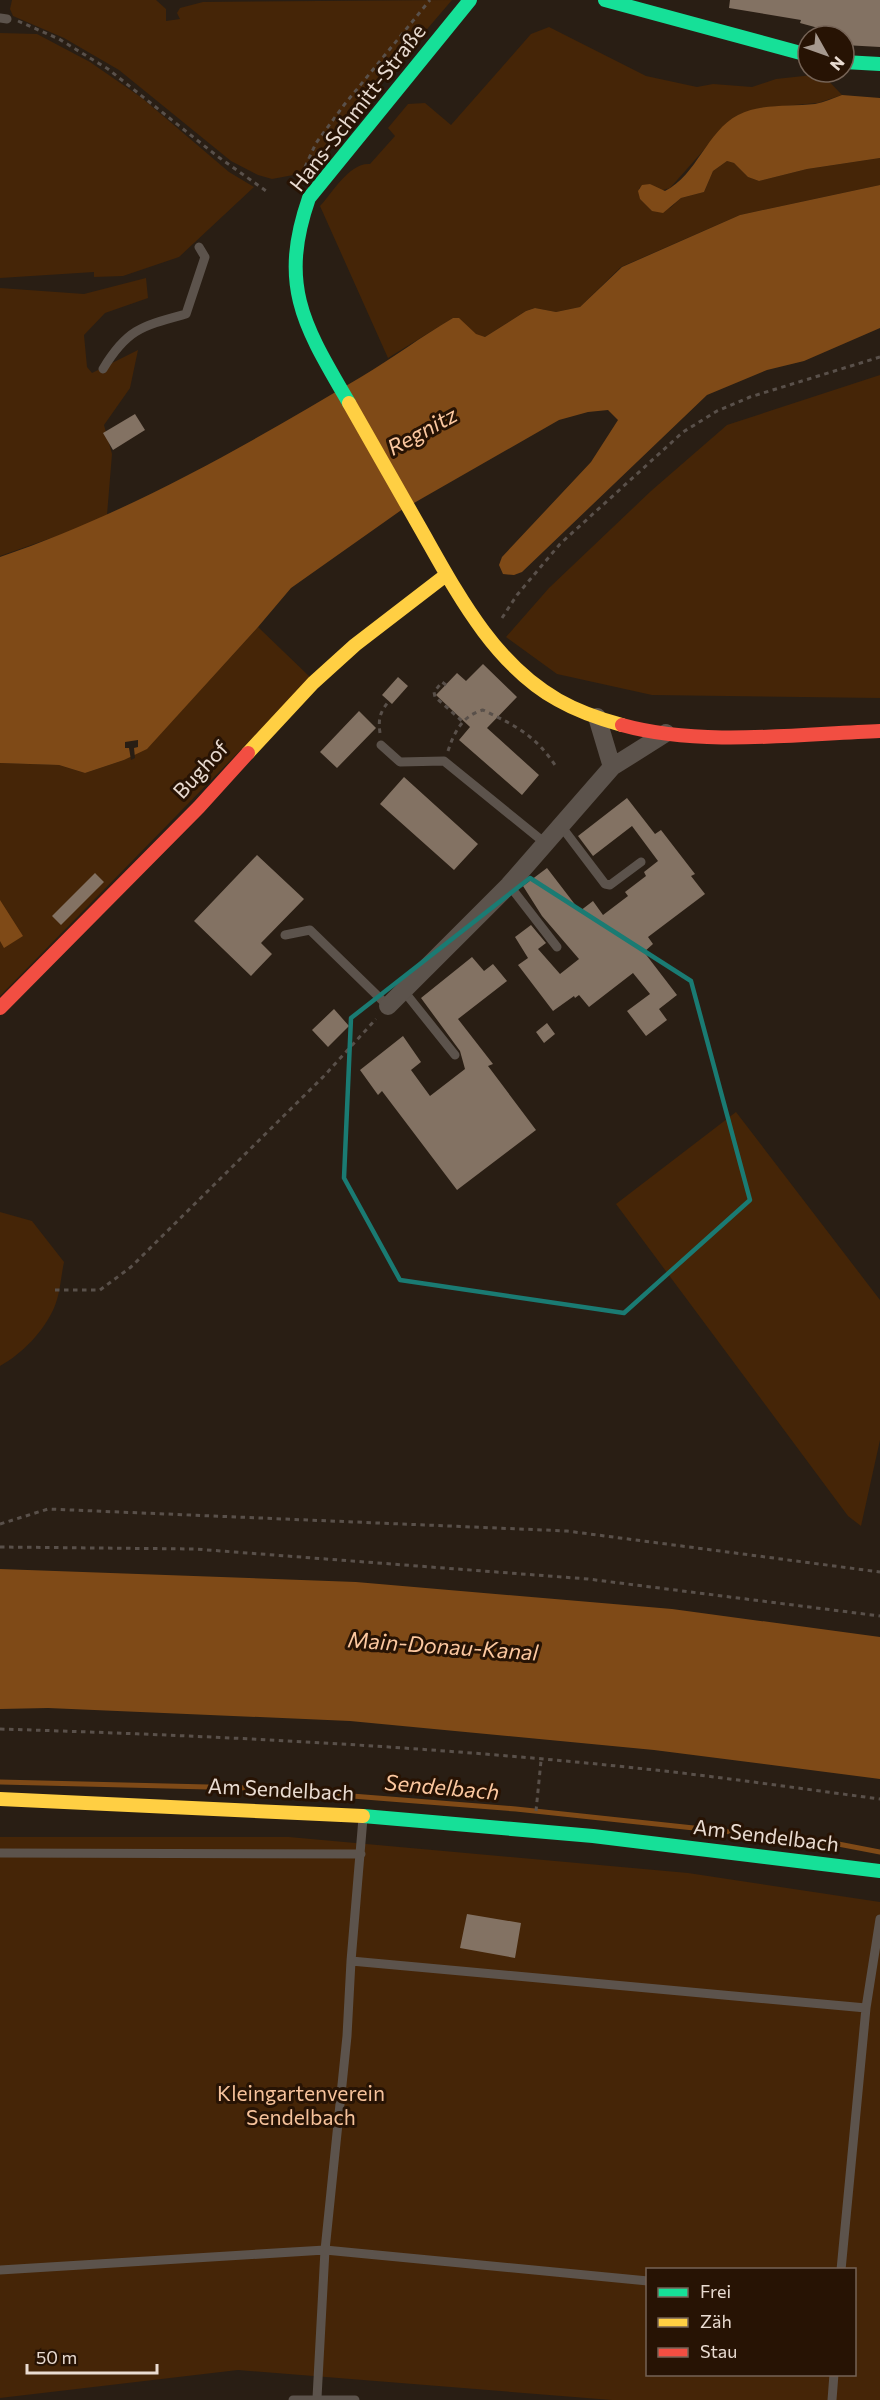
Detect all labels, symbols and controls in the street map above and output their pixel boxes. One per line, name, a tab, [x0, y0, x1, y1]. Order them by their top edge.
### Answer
street label: Hans-Schmitt-Straße	[284, 18, 430, 196]
north arrow	[796, 24, 856, 84]
text: N	[827, 53, 849, 75]
water label: Regnitz	[382, 400, 461, 461]
street label: Bughof	[167, 735, 233, 803]
water label: Main-Donau-Kanal	[347, 1625, 540, 1666]
water label: Sendelbach	[384, 1768, 501, 1805]
street label: Am Sendelbach	[207, 1772, 355, 1805]
street label: Am Sendelbach	[692, 1813, 840, 1856]
park label: Kleingartenverein Sendelbach	[217, 2080, 385, 2129]
legend	[646, 2268, 856, 2376]
text: Frei	[700, 2280, 731, 2302]
text: Zäh	[700, 2310, 732, 2332]
scale bar	[27, 2337, 158, 2375]
text: Stau	[700, 2340, 737, 2362]
text: 50 m	[36, 2346, 77, 2368]

